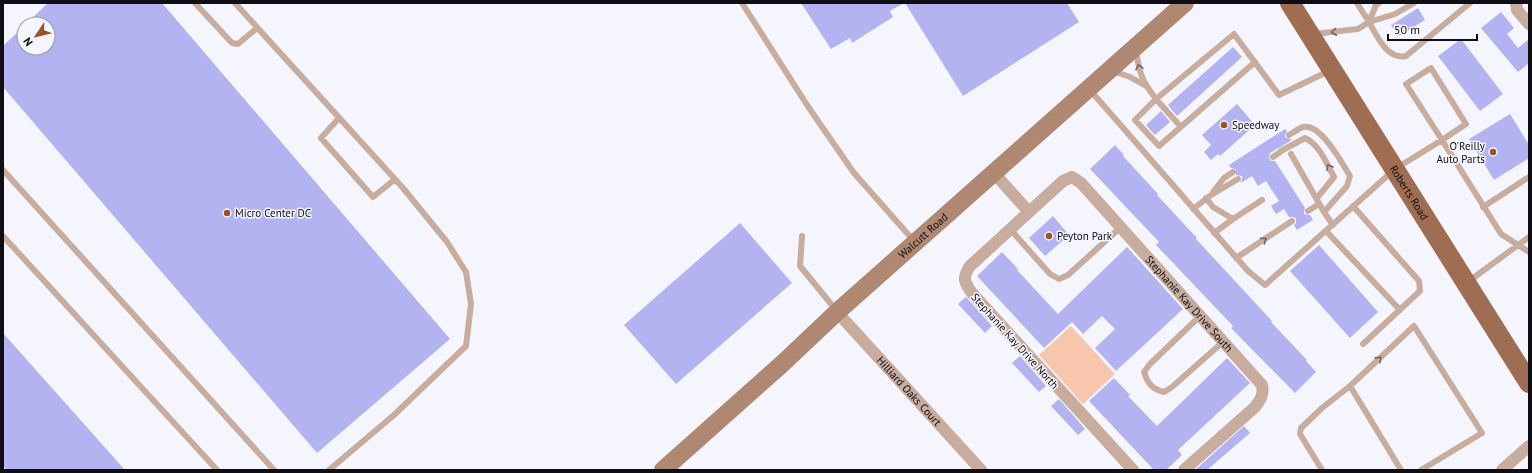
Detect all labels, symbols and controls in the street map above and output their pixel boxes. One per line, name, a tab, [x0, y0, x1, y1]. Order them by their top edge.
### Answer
north arrow	[16, 16, 56, 56]
scale bar	[1388, 16, 1477, 42]
text: 50 m	[1394, 22, 1420, 37]
one-way arrow	[1331, 27, 1337, 36]
text: N	[20, 35, 36, 49]
one-way arrow	[1135, 64, 1143, 70]
place label: Speedway	[1232, 118, 1280, 132]
marker: Speedway	[1219, 120, 1229, 130]
place label: O'Reilly Auto Parts	[1437, 139, 1486, 166]
marker: O'Reilly Auto Parts	[1488, 147, 1498, 157]
street label: Roberts Road	[1387, 163, 1432, 223]
one-way arrow	[1326, 164, 1333, 171]
place label: Micro Center DC	[235, 206, 311, 220]
marker: Micro Center DC	[222, 208, 232, 218]
street label: Walcutt Road	[895, 210, 951, 261]
place label: Peyton Park	[1057, 229, 1113, 243]
marker: Peyton Park	[1044, 231, 1054, 241]
one-way arrow	[1260, 237, 1267, 245]
street label: Stephanie Kay Drive South	[1142, 253, 1236, 355]
street label: Stephanie Kay Drive North	[968, 290, 1062, 392]
street label: Hilliard Oaks Court	[874, 353, 944, 429]
one-way arrow	[1374, 356, 1382, 364]

